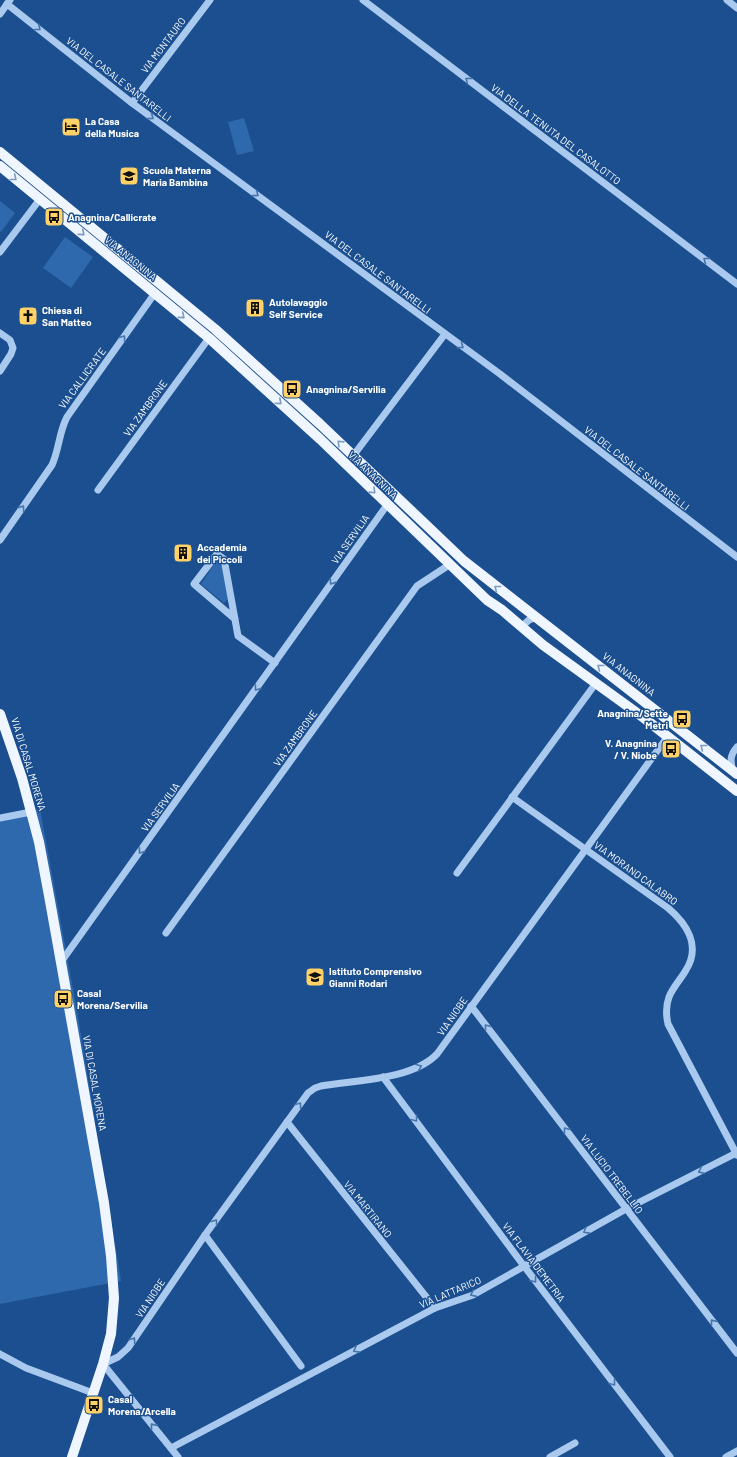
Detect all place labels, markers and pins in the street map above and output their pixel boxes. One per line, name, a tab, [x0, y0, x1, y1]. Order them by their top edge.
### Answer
place label: La Casa della Musica	[85, 115, 139, 139]
hotel icon: La Casa della Musica	[60, 116, 82, 138]
place label: Scuola Materna Maria Bambina	[143, 164, 211, 188]
school or university icon: Scuola Materna Maria Bambina	[118, 165, 140, 187]
bus stop icon: Anagnina/Callicrate	[43, 206, 65, 228]
place label: Anagnina/Callicrate	[68, 211, 157, 223]
place label: Autolavaggio Self Service	[269, 296, 328, 320]
building icon: Autolavaggio Self Service	[244, 297, 266, 319]
place label: Chiesa di San Matteo	[42, 304, 92, 328]
church icon: Chiesa di San Matteo	[17, 305, 39, 327]
bus stop icon: Anagnina/Servilia	[281, 378, 303, 400]
place label: Anagnina/Servilia	[306, 383, 386, 395]
place label: Accademia dei Piccoli	[197, 541, 247, 565]
building icon: Accademia dei Piccoli	[172, 542, 194, 564]
place label: Anagnina/Sette Metri	[597, 707, 669, 731]
bus stop icon: Anagnina/Sette Metri	[671, 708, 693, 730]
place label: V. Anagnina / V. Niobe	[605, 737, 658, 761]
bus stop icon: V. Anagnina / V. Niobe	[660, 738, 682, 760]
place label: Istituto Comprensivo Gianni Rodari	[329, 965, 422, 989]
school or university icon: Istituto Comprensivo Gianni Rodari	[304, 966, 326, 988]
place label: Casal Morena/Servilia	[77, 987, 148, 1011]
bus stop icon: Casal Morena/Servilia	[52, 988, 74, 1010]
place label: Casal Morena/Arcella	[108, 1393, 176, 1417]
bus stop icon: Casal Morena/Arcella	[83, 1394, 105, 1416]

